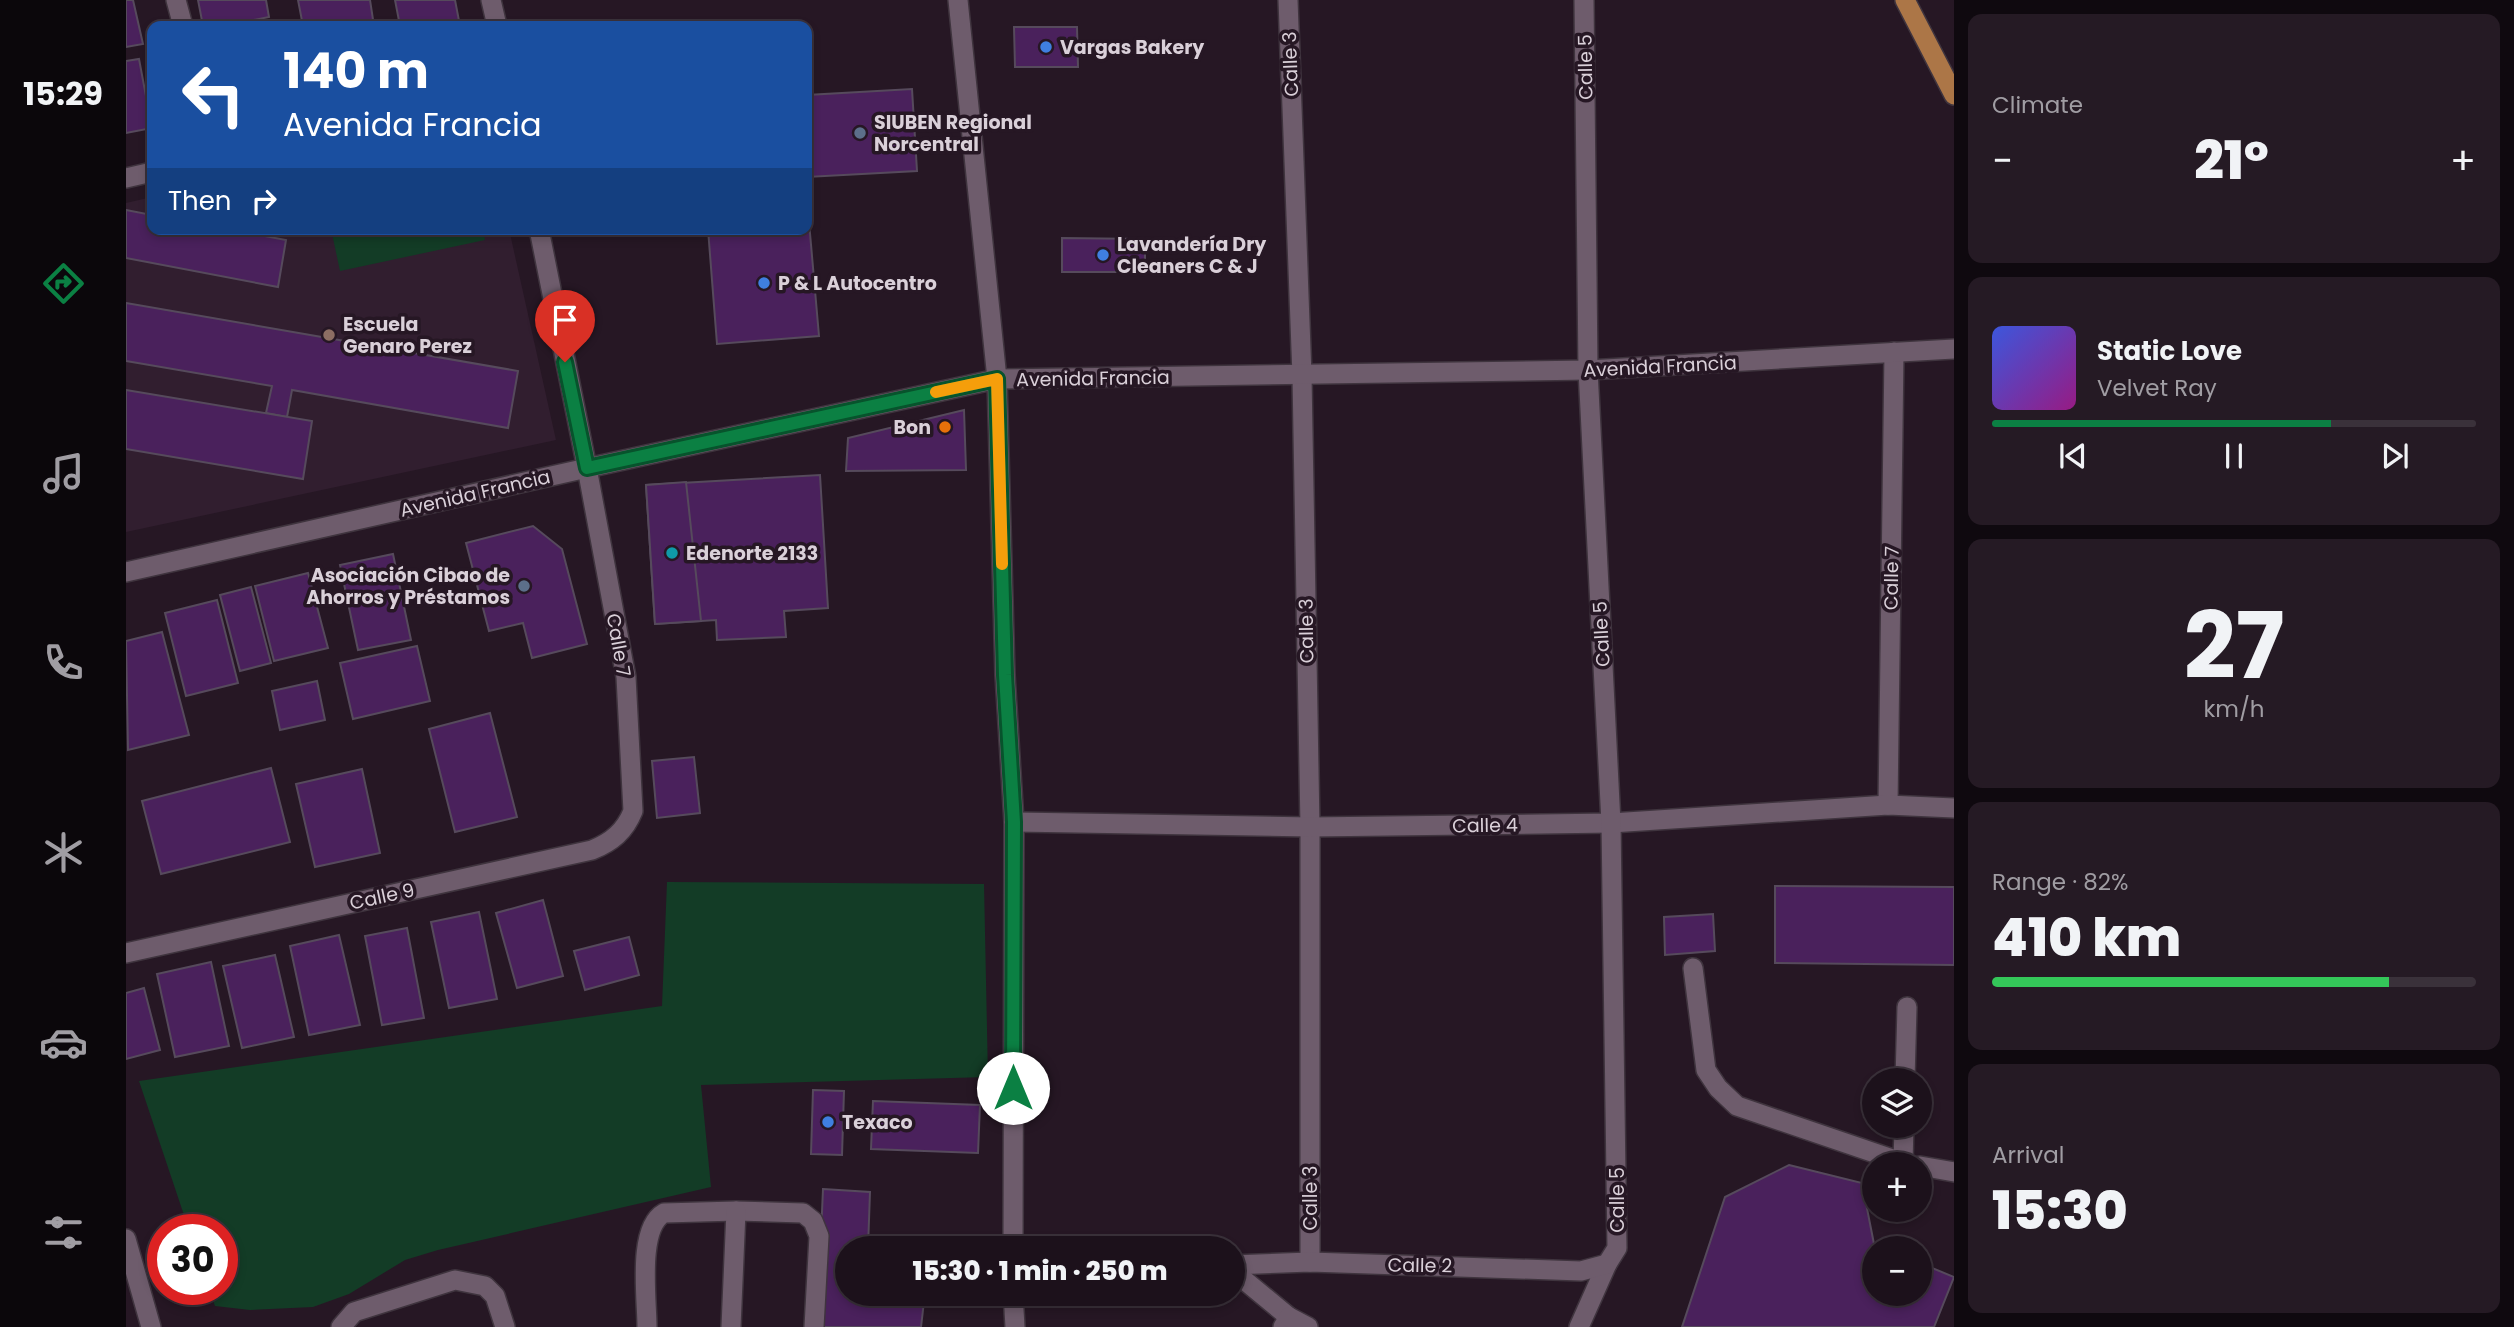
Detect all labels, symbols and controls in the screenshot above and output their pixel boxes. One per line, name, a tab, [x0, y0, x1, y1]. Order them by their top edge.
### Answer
street label: Calle 3	[1276, 31, 1305, 97]
place label: Vargas Bakery	[1060, 34, 1205, 61]
street label: Calle 5	[1571, 34, 1600, 100]
text: 140 m	[283, 37, 429, 105]
marker: Vargas Bakery	[1038, 39, 1054, 55]
icon: left	[168, 49, 259, 140]
text: 15:29	[23, 71, 103, 116]
text: Climate	[1992, 89, 2083, 121]
text: Avenida Francia	[283, 102, 542, 147]
place label: SIUBEN Regional Norcentral	[874, 109, 1032, 158]
text: 21°	[2194, 124, 2269, 197]
marker: SIUBEN Regional Norcentral	[852, 125, 868, 141]
text: −	[1992, 134, 2013, 187]
text: +	[2450, 134, 2476, 187]
icon: right	[245, 182, 283, 220]
text: Then	[168, 183, 231, 219]
place label: Lavandería Dry Cleaners C & J	[1117, 231, 1267, 280]
marker: Lavandería Dry Cleaners C & J	[1095, 247, 1111, 263]
icon: directions	[39, 259, 88, 308]
place label: P & L Autocentro	[778, 270, 937, 297]
marker: P & L Autocentro	[756, 275, 772, 291]
pin	[535, 290, 595, 362]
icon: arrive	[546, 301, 584, 339]
place label: Escuela Genaro Perez	[343, 311, 472, 360]
marker: Escuela Genaro Perez	[321, 327, 337, 343]
text: Static Love	[2097, 333, 2242, 369]
street label: Avenida Francia	[1583, 349, 1737, 384]
street label: Avenida Francia	[1016, 364, 1170, 393]
text: Velvet Ray	[2097, 372, 2217, 404]
place label: Bon	[894, 414, 931, 441]
marker: Bon	[937, 419, 953, 435]
icon: previous	[2054, 437, 2092, 475]
icon: pause	[2215, 437, 2253, 475]
icon: next	[2376, 437, 2414, 475]
icon: music	[39, 449, 88, 498]
street label: Avenida Francia	[397, 463, 553, 524]
place label: Edenorte 2133	[686, 540, 818, 567]
marker: Edenorte 2133	[664, 545, 680, 561]
street label: Calle 7	[1877, 546, 1906, 610]
place label: Asociación Cibao de Ahorros y Préstamos	[306, 562, 510, 611]
marker: Asociación Cibao de Ahorros y Préstamos	[516, 578, 532, 594]
text: 27	[2184, 582, 2284, 710]
street label: Calle 3	[1292, 598, 1321, 664]
street label: Calle 5	[1586, 600, 1617, 667]
street label: Calle 7	[600, 611, 637, 679]
icon: phone	[39, 638, 88, 687]
text: km/h	[2203, 693, 2265, 725]
street label: Calle 4	[1452, 811, 1518, 840]
icon: climate	[39, 828, 88, 877]
text: Range · 82%	[1992, 866, 2128, 898]
street label: Calle 9	[347, 876, 417, 917]
text: 410 km	[1992, 901, 2181, 974]
icon: car	[39, 1018, 88, 1067]
position arrow	[976, 1051, 1050, 1125]
map controls	[1862, 1068, 1932, 1306]
button: layers	[1862, 1068, 1932, 1138]
place label: Texaco	[842, 1109, 913, 1136]
marker: Texaco	[820, 1114, 836, 1130]
text: Arrival	[1992, 1139, 2064, 1171]
button: +	[1862, 1152, 1932, 1222]
street label: Calle 3	[1297, 1166, 1324, 1230]
street label: Calle 5	[1604, 1167, 1631, 1233]
text: 15:30	[1992, 1174, 2128, 1247]
icon: filters	[39, 1208, 88, 1257]
speed limit sign: 30	[147, 1214, 238, 1305]
button: −	[1862, 1236, 1932, 1306]
street label: Calle 2	[1387, 1251, 1453, 1280]
text: 15:30 · 1 min · 250 m	[913, 1253, 1167, 1289]

